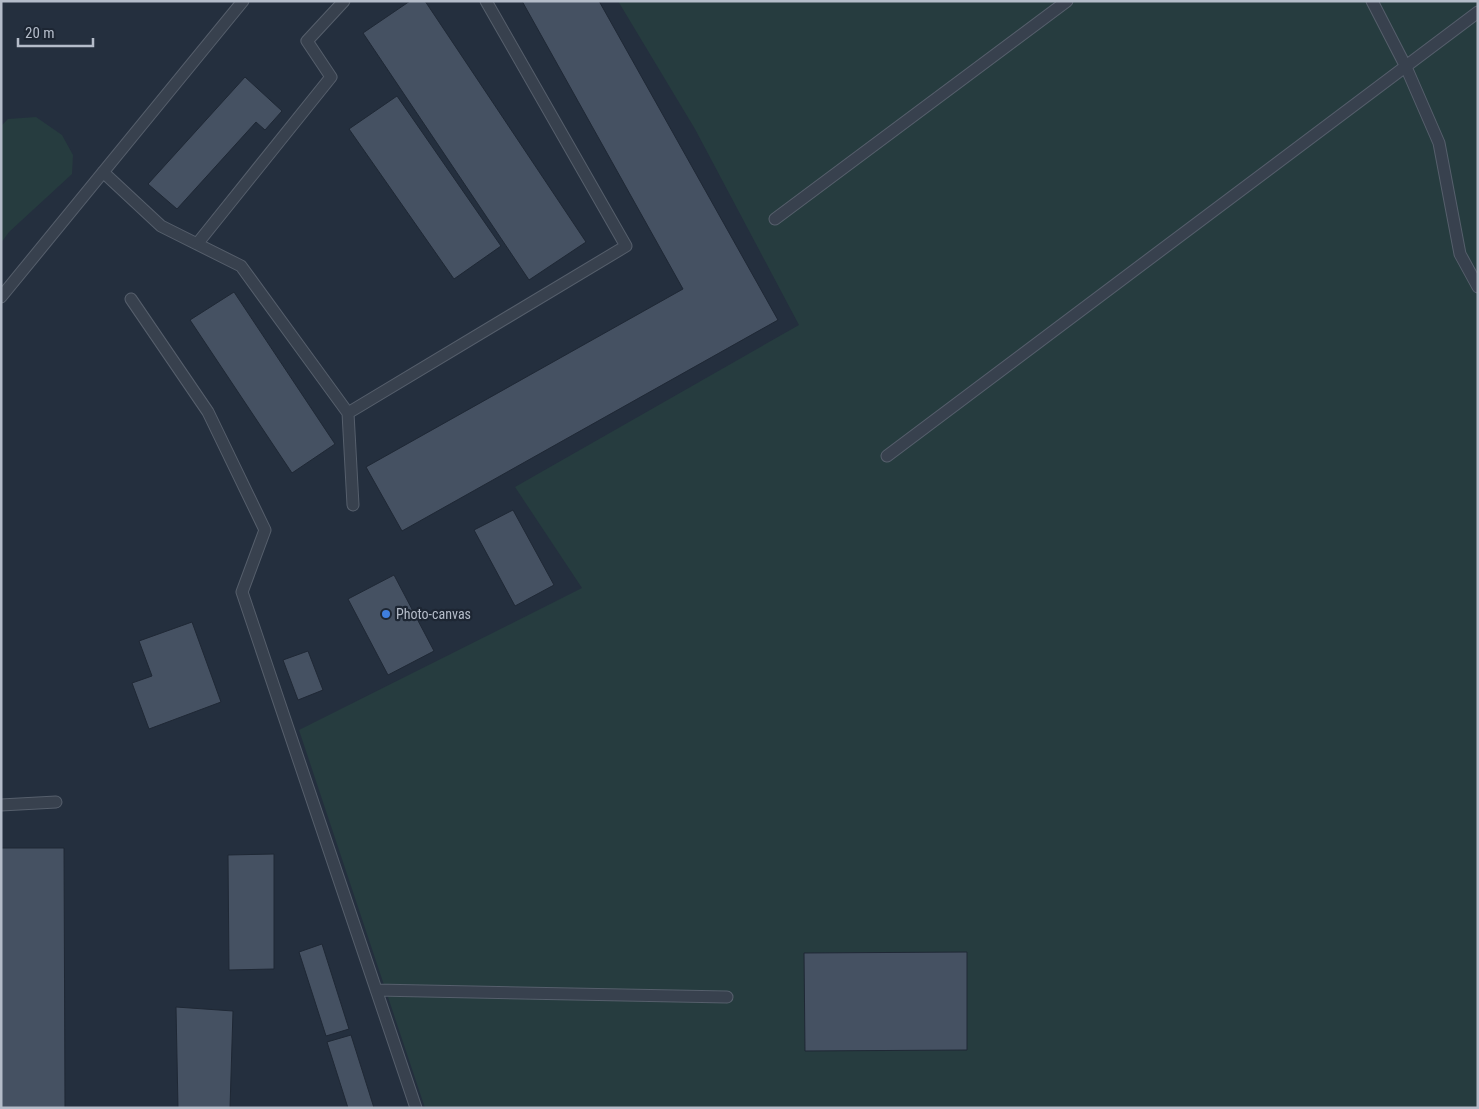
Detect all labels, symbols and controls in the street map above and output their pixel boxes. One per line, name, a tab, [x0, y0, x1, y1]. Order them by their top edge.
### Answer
scale bar	[18, 15, 92, 47]
text: 20 m	[25, 24, 55, 42]
place label: Photo-canvas	[396, 606, 471, 622]
marker: Photo-canvas	[380, 608, 392, 620]

